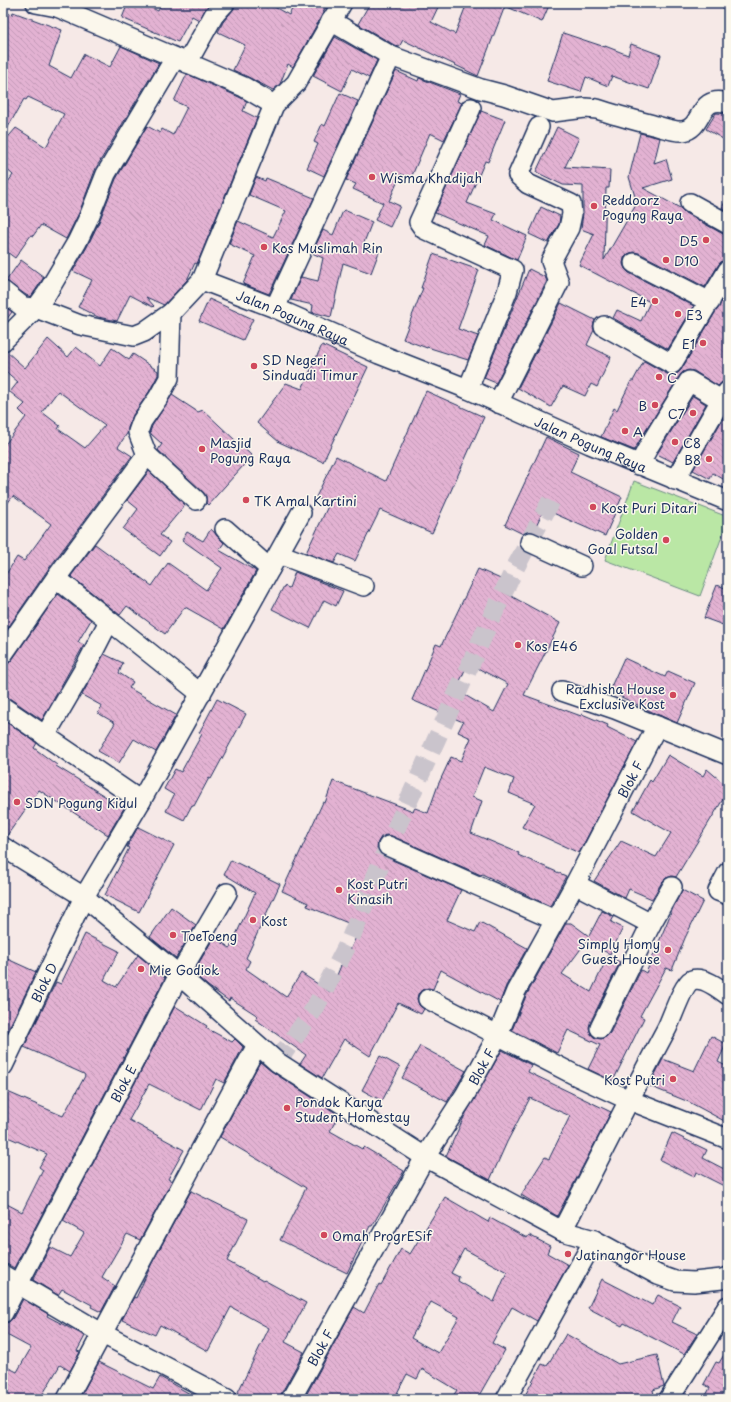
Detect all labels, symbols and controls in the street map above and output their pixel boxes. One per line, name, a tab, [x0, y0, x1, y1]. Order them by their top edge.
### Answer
place label: Wisma Khadijah	[380, 168, 482, 187]
marker: Wisma Khadijah	[367, 172, 377, 182]
place label: Reddoorz Pogung Raya	[602, 190, 683, 224]
marker: Reddoorz Pogung Raya	[589, 201, 599, 211]
place label: D5	[680, 231, 698, 250]
marker: D5	[701, 235, 711, 245]
place label: Kos Muslimah Rin	[272, 238, 383, 257]
marker: Kos Muslimah Rin	[259, 242, 269, 252]
place label: D10	[674, 251, 699, 270]
marker: D10	[661, 255, 671, 265]
street label: Jalan Pogung Raya	[234, 285, 353, 349]
place label: E4	[630, 292, 647, 311]
marker: E4	[650, 296, 660, 306]
place label: E3	[686, 305, 703, 324]
marker: E3	[673, 309, 683, 319]
place label: E1	[682, 334, 695, 353]
marker: E1	[698, 338, 708, 348]
place label: SD Negeri Sinduadi Timur	[262, 350, 359, 384]
marker: SD Negeri Sinduadi Timur	[249, 361, 259, 371]
place label: C	[667, 368, 677, 387]
marker: C	[654, 372, 664, 382]
place label: B	[638, 396, 647, 415]
marker: B	[650, 400, 660, 410]
place label: C7	[668, 404, 686, 423]
marker: C7	[688, 408, 698, 418]
street label: Jalan Pogung Raya	[532, 411, 651, 476]
place label: A	[633, 422, 643, 441]
marker: A	[620, 426, 630, 436]
place label: Masjid Pogung Raya	[210, 433, 291, 467]
place label: C8	[683, 433, 701, 452]
marker: C8	[670, 437, 680, 447]
marker: Masjid Pogung Raya	[197, 444, 207, 454]
place label: B8	[684, 450, 701, 469]
marker: B8	[704, 454, 714, 464]
place label: TK Amal Kartini	[254, 491, 357, 510]
marker: TK Amal Kartini	[241, 495, 251, 505]
place label: Kost Puri Ditari	[601, 498, 697, 517]
marker: Kost Puri Ditari	[588, 502, 598, 512]
place label: Golden Goal Futsal	[588, 524, 658, 558]
marker: Golden Goal Futsal	[661, 535, 671, 545]
place label: Kos E46	[526, 636, 578, 655]
marker: Kos E46	[513, 640, 523, 650]
place label: Radhisha House Exclusive Kost	[566, 679, 665, 713]
marker: Radhisha House Exclusive Kost	[668, 690, 678, 700]
street label: Blok F	[612, 757, 647, 801]
place label: SDN Pogung Kidul	[25, 793, 137, 812]
marker: SDN Pogung Kidul	[12, 797, 22, 807]
place label: Kost Putri Kinasih	[347, 874, 408, 908]
marker: Kost Putri Kinasih	[334, 885, 344, 895]
place label: Kost	[261, 911, 287, 930]
marker: Kost	[248, 915, 258, 925]
place label: ToeToeng	[181, 926, 237, 945]
marker: ToeToeng	[168, 930, 178, 940]
place label: Simply Homy Guest House	[578, 934, 660, 968]
marker: Simply Homy Guest House	[663, 945, 673, 955]
street label: Blok D	[26, 959, 61, 1005]
place label: Mie Godiok	[149, 960, 219, 979]
marker: Mie Godiok	[136, 964, 146, 974]
street label: Blok F	[463, 1044, 499, 1088]
street label: Blok E	[105, 1061, 140, 1105]
place label: Kost Putri	[604, 1070, 665, 1089]
marker: Kost Putri	[668, 1074, 678, 1084]
place label: Pondok Karya Student Homestay	[295, 1092, 410, 1126]
marker: Pondok Karya Student Homestay	[282, 1103, 292, 1113]
place label: Omah ProgrESif	[332, 1226, 433, 1245]
marker: Omah ProgrESif	[319, 1230, 329, 1240]
place label: Jatinangor House	[576, 1245, 686, 1264]
marker: Jatinangor House	[563, 1249, 573, 1259]
street label: Blok F	[302, 1325, 338, 1369]

